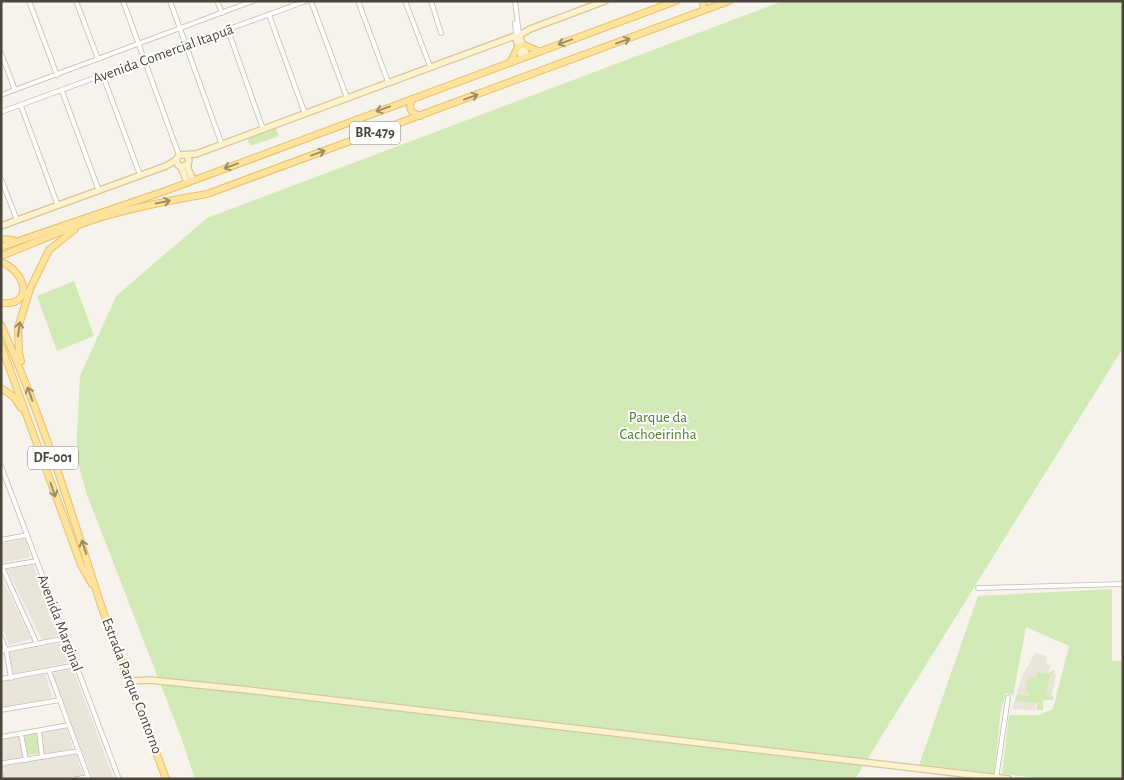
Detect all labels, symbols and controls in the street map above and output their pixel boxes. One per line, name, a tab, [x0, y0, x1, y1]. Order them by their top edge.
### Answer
street label: Avenida Comercial Itapuã	[91, 21, 236, 86]
one-way arrow	[615, 36, 630, 45]
one-way arrow	[558, 38, 573, 47]
one-way arrow	[462, 92, 478, 101]
one-way arrow	[376, 105, 391, 114]
road number: BR-479	[350, 122, 400, 144]
one-way arrow	[310, 148, 325, 157]
one-way arrow	[224, 162, 239, 171]
one-way arrow	[155, 197, 171, 206]
one-way arrow	[14, 322, 24, 338]
one-way arrow	[25, 386, 34, 402]
park label: Parque da Cachoeirinha	[619, 410, 697, 442]
road number: DF-001	[28, 446, 78, 469]
one-way arrow	[49, 482, 58, 497]
one-way arrow	[78, 539, 88, 555]
street label: Avenida Marginal	[35, 572, 85, 674]
street label: Estrada Parque Contorno	[99, 616, 165, 756]

